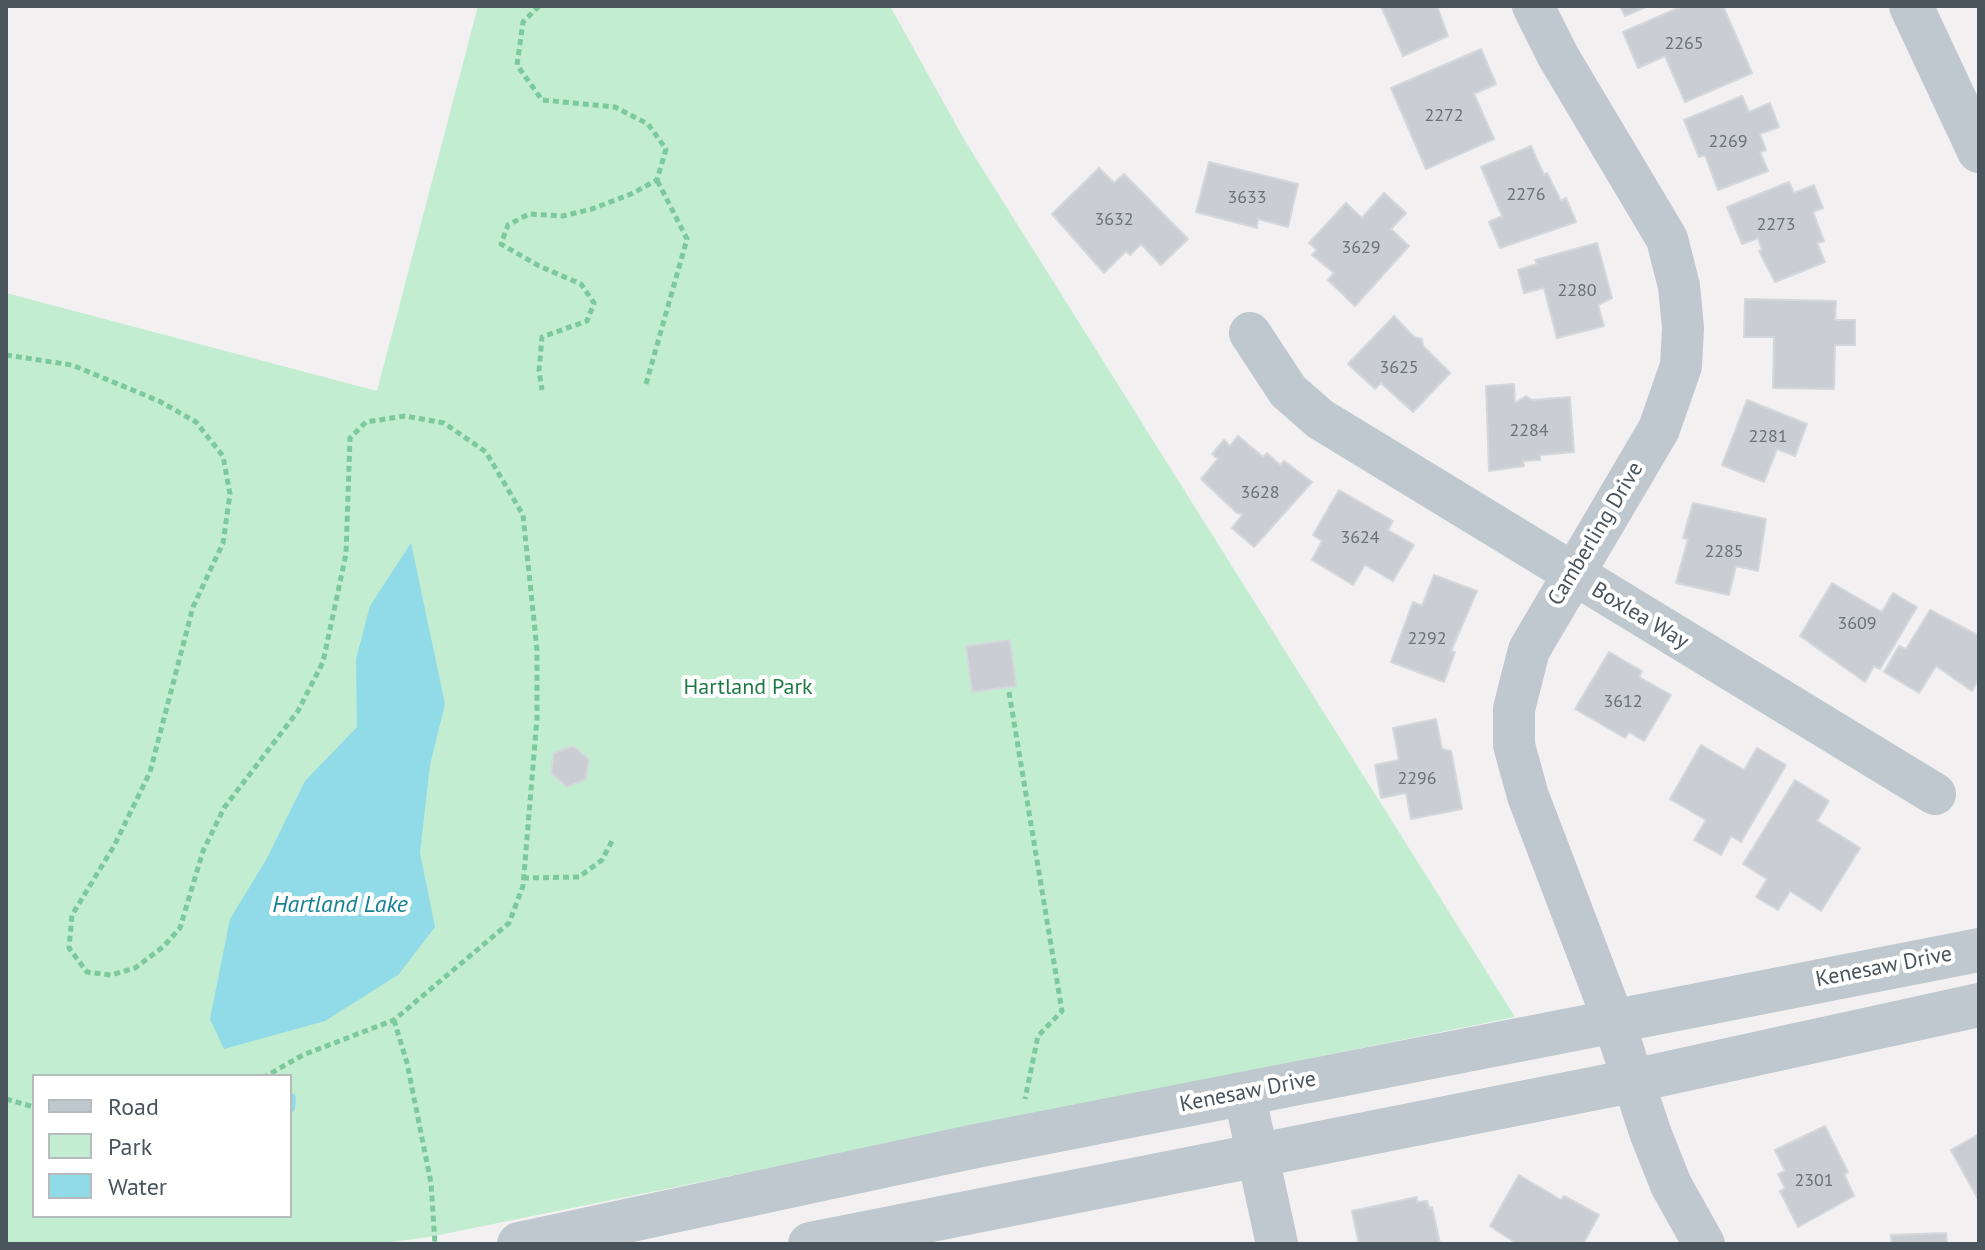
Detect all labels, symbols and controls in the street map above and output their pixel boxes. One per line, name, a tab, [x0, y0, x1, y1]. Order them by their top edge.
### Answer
house number: 2265	[1664, 33, 1704, 55]
house number: 2272	[1424, 105, 1464, 127]
house number: 2269	[1708, 131, 1748, 153]
house number: 2276	[1506, 184, 1546, 206]
house number: 3633	[1227, 187, 1267, 209]
house number: 3632	[1094, 209, 1134, 231]
house number: 2273	[1756, 214, 1796, 236]
house number: 3629	[1341, 237, 1381, 259]
house number: 2280	[1557, 280, 1597, 302]
house number: 3625	[1379, 357, 1419, 379]
house number: 2284	[1509, 420, 1549, 442]
house number: 2281	[1748, 426, 1788, 448]
street label: Camberling Drive	[1543, 457, 1649, 611]
house number: 3628	[1240, 482, 1280, 504]
house number: 3624	[1340, 527, 1380, 549]
house number: 2285	[1704, 541, 1744, 563]
street label: Boxlea Way	[1587, 577, 1693, 655]
house number: 3609	[1837, 613, 1877, 635]
house number: 2292	[1407, 628, 1447, 650]
park label: Hartland Park	[684, 675, 812, 701]
house number: 3612	[1603, 691, 1643, 713]
house number: 2296	[1397, 768, 1437, 790]
water label: Hartland Lake	[272, 891, 408, 919]
street label: Kenesaw Drive	[1814, 941, 1954, 993]
street label: Kenesaw Drive	[1178, 1066, 1318, 1118]
legend	[32, 1074, 292, 1218]
text: Road	[108, 1091, 159, 1122]
text: Park	[108, 1131, 152, 1162]
house number: 2301	[1794, 1170, 1834, 1192]
text: Water	[108, 1171, 167, 1202]

